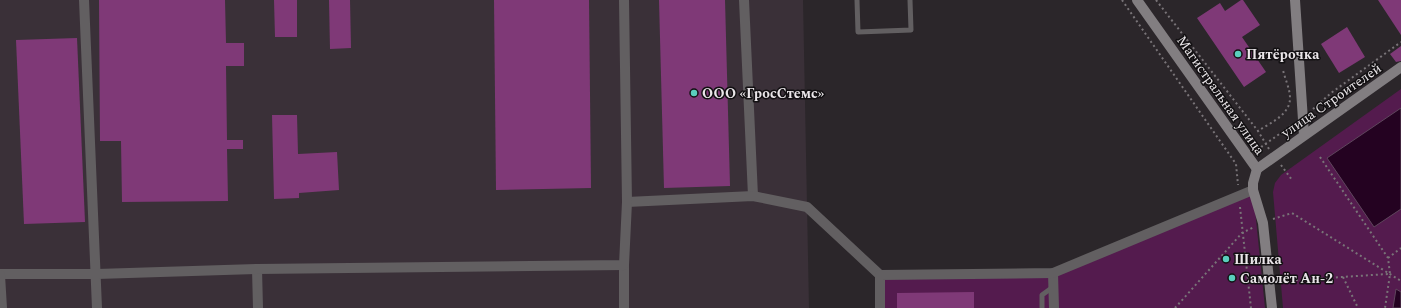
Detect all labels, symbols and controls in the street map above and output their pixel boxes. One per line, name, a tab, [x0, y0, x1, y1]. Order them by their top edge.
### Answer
street label: Магистральная улица	[1171, 31, 1270, 160]
place label: Пятёрочка	[1246, 44, 1320, 65]
marker: Пятёрочка	[1233, 49, 1243, 59]
street label: улица Строителей	[1276, 58, 1386, 144]
place label: ООО «ГросСтемс»	[702, 83, 825, 104]
marker: ООО «ГросСтемс»	[689, 88, 699, 98]
place label: Шилка	[1234, 249, 1282, 270]
marker: Шилка	[1221, 254, 1231, 264]
place label: Самолёт Ан-2	[1240, 268, 1333, 289]
marker: Самолёт Ан-2	[1227, 273, 1237, 283]

